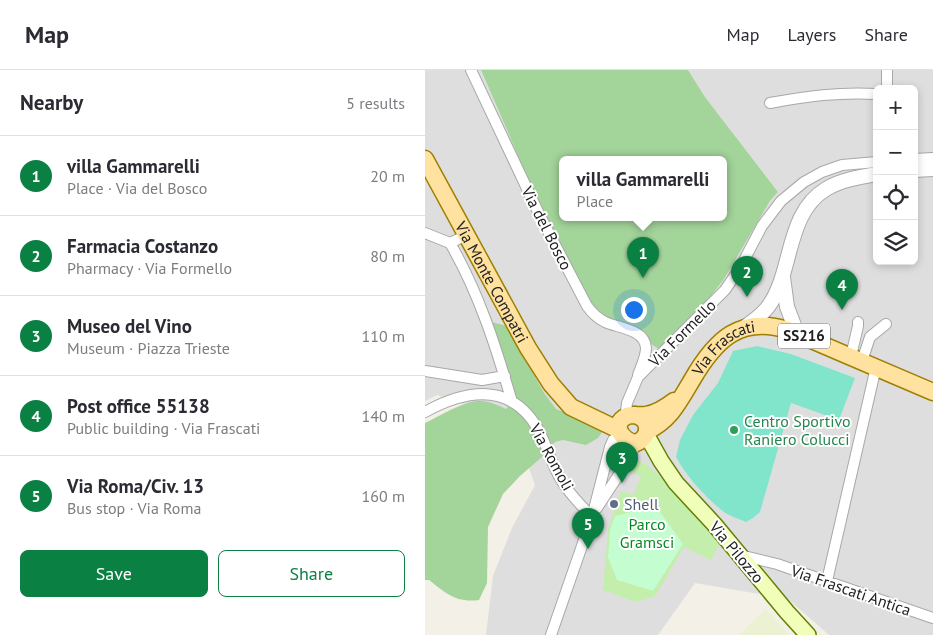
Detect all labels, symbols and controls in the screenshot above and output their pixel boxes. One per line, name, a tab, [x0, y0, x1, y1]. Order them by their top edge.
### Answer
text: Map	[25, 19, 69, 50]
text: Map	[727, 23, 759, 46]
text: Layers	[787, 23, 836, 46]
text: Share	[864, 23, 908, 46]
map controls	[873, 85, 918, 265]
button: +	[873, 85, 918, 130]
text: Nearby	[20, 89, 83, 116]
text: 5 results	[346, 93, 405, 113]
button: −	[873, 130, 918, 175]
text: villa Gammarelli	[67, 154, 200, 178]
popup	[559, 156, 727, 221]
text: 1	[31, 166, 41, 186]
text: 20 m	[370, 166, 405, 186]
text: villa Gammarelli	[577, 167, 709, 191]
button: locate	[873, 175, 918, 220]
text: Place · Via del Bosco	[67, 178, 207, 198]
street label: Via del Bosco	[517, 182, 577, 273]
text: Place	[577, 191, 613, 211]
street label: Via Monte Compatri	[450, 217, 533, 346]
button: layers	[873, 220, 918, 265]
text: Farmacia Costanzo	[67, 234, 218, 258]
pin: 1	[627, 237, 659, 278]
text: 2	[31, 246, 41, 266]
text: 80 m	[370, 246, 405, 266]
pin: 2	[731, 256, 763, 297]
text: Pharmacy · Via Formello	[67, 258, 232, 278]
pin: 4	[826, 269, 858, 310]
street label: Via Formello	[643, 295, 720, 372]
your location	[621, 297, 647, 323]
text: Museo del Vino	[67, 314, 192, 338]
street label: Via Frascati	[687, 316, 756, 380]
road number: SS216	[778, 324, 830, 348]
text: 3	[31, 326, 41, 346]
text: 110 m	[362, 326, 405, 346]
text: Museum · Piazza Trieste	[67, 338, 230, 358]
text: Post office 55138	[67, 394, 210, 418]
text: 4	[31, 406, 41, 426]
text: 140 m	[362, 406, 405, 426]
place label: Centro Sportivo Raniero Colucci	[744, 411, 851, 449]
text: Public building · Via Frascati	[67, 418, 260, 438]
street label: Via Romoli	[525, 419, 579, 494]
marker: Centro Sportivo Raniero Colucci	[728, 424, 740, 436]
pin: 3	[606, 442, 638, 483]
text: Via Roma/Civ. 13	[67, 474, 204, 498]
text: 5	[31, 486, 41, 506]
text: 160 m	[362, 486, 405, 506]
place label: Shell	[624, 494, 659, 514]
text: Bus stop · Via Roma	[67, 498, 201, 518]
marker: Shell	[608, 498, 620, 510]
pin: 5	[572, 508, 604, 549]
park label: Parco Gramsci	[620, 514, 674, 552]
street label: Via Pilozzo	[705, 516, 769, 587]
button: Save	[20, 550, 208, 597]
button: Share	[218, 550, 405, 597]
street label: Via Frascati Antica	[787, 560, 914, 620]

